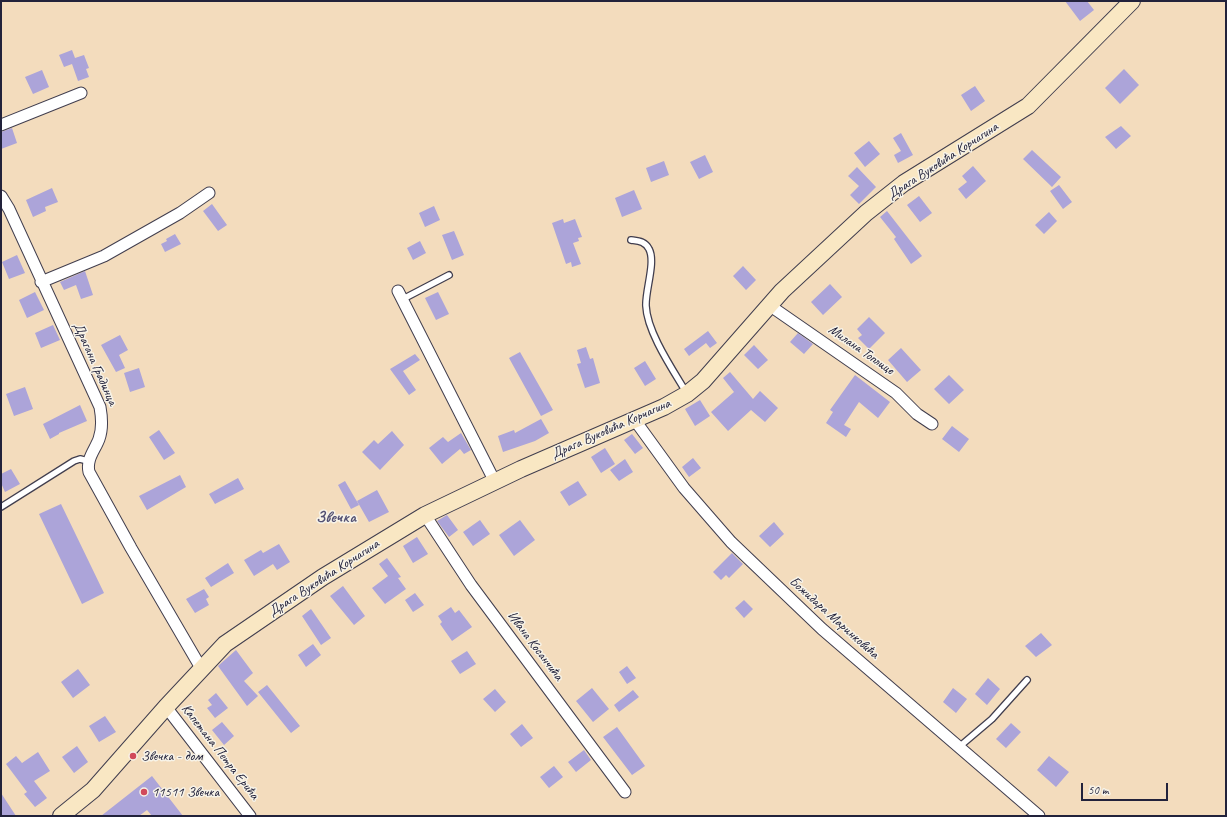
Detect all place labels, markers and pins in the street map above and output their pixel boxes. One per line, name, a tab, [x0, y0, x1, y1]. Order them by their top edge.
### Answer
place label: Звечка - дом	[141, 748, 202, 764]
marker: Звечка - дом	[128, 751, 138, 761]
place label: 11511 Звечка	[152, 784, 219, 800]
marker: 11511 Звечка	[139, 787, 149, 797]

